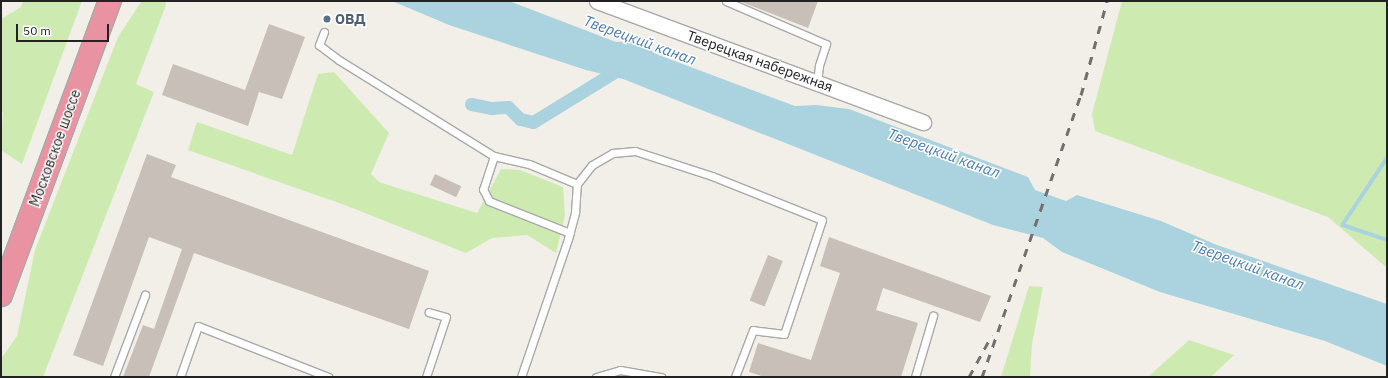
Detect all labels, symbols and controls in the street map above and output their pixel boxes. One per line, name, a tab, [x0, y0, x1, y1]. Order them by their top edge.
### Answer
place label: ОВД	[335, 11, 366, 27]
water label: Тверецкий канал	[581, 11, 699, 69]
marker: ОВД	[322, 14, 332, 24]
scale bar	[18, 16, 111, 42]
text: 50 m	[23, 23, 51, 38]
street label: Тверецкая набережная	[685, 27, 835, 95]
street label: Московское шоссе	[26, 87, 84, 209]
water label: Тверецкий канал	[885, 124, 1003, 182]
water label: Тверецкий канал	[1189, 236, 1307, 294]

